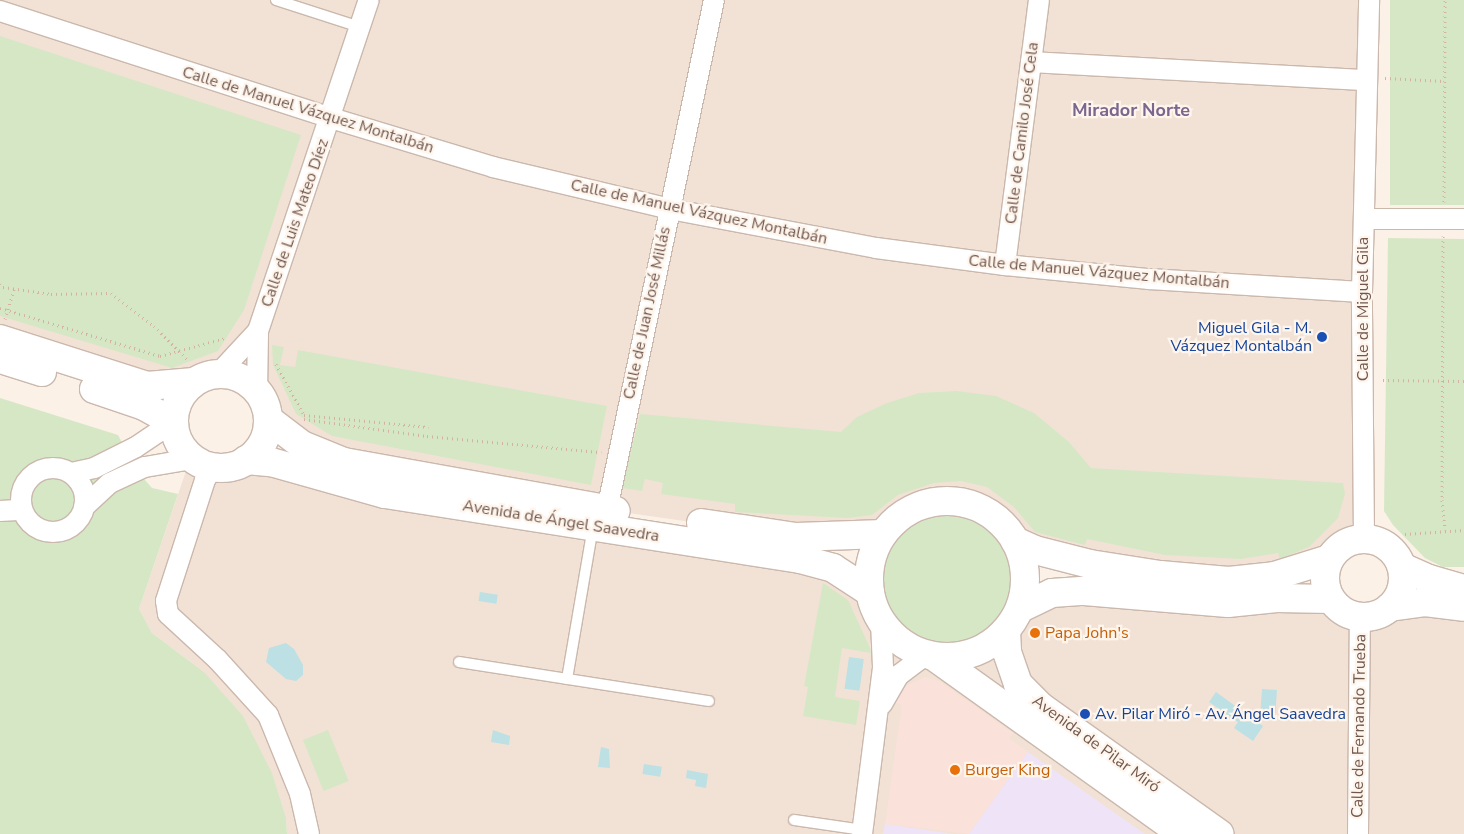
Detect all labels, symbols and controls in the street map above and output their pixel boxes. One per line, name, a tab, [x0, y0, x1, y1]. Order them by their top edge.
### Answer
street label: Calle de Camilo José Cela	[1001, 41, 1043, 225]
street label: Calle de Manuel Vázquez Montalbán	[180, 63, 436, 157]
district label: Mirador Norte	[1072, 99, 1190, 121]
street label: Calle de Luis Mateo Díez	[257, 136, 333, 310]
street label: Calle de Manuel Vázquez Montalbán	[569, 175, 829, 249]
street label: Calle de Juan José Millás	[619, 225, 675, 401]
street label: Calle de Miguel Gila	[1353, 237, 1373, 381]
street label: Calle de Manuel Vázquez Montalbán	[968, 251, 1230, 293]
place label: Miguel Gila - M. Vázquez Montalbán	[1170, 318, 1312, 356]
marker: Miguel Gila - M. Vázquez Montalbán	[1316, 331, 1328, 343]
street label: Avenida de Ángel Saavedra	[461, 496, 661, 546]
place label: Papa John's	[1045, 623, 1129, 643]
marker: Papa John's	[1029, 627, 1041, 639]
street label: Calle de Fernando Trueba	[1348, 634, 1370, 818]
street label: Avenida de Pilar Miró	[1028, 691, 1164, 797]
place label: Av. Pilar Miró - Av. Ángel Saavedra	[1095, 704, 1346, 724]
marker: Av. Pilar Miró - Av. Ángel Saavedra	[1079, 708, 1091, 720]
place label: Burger King	[965, 760, 1050, 780]
marker: Burger King	[949, 764, 961, 776]

